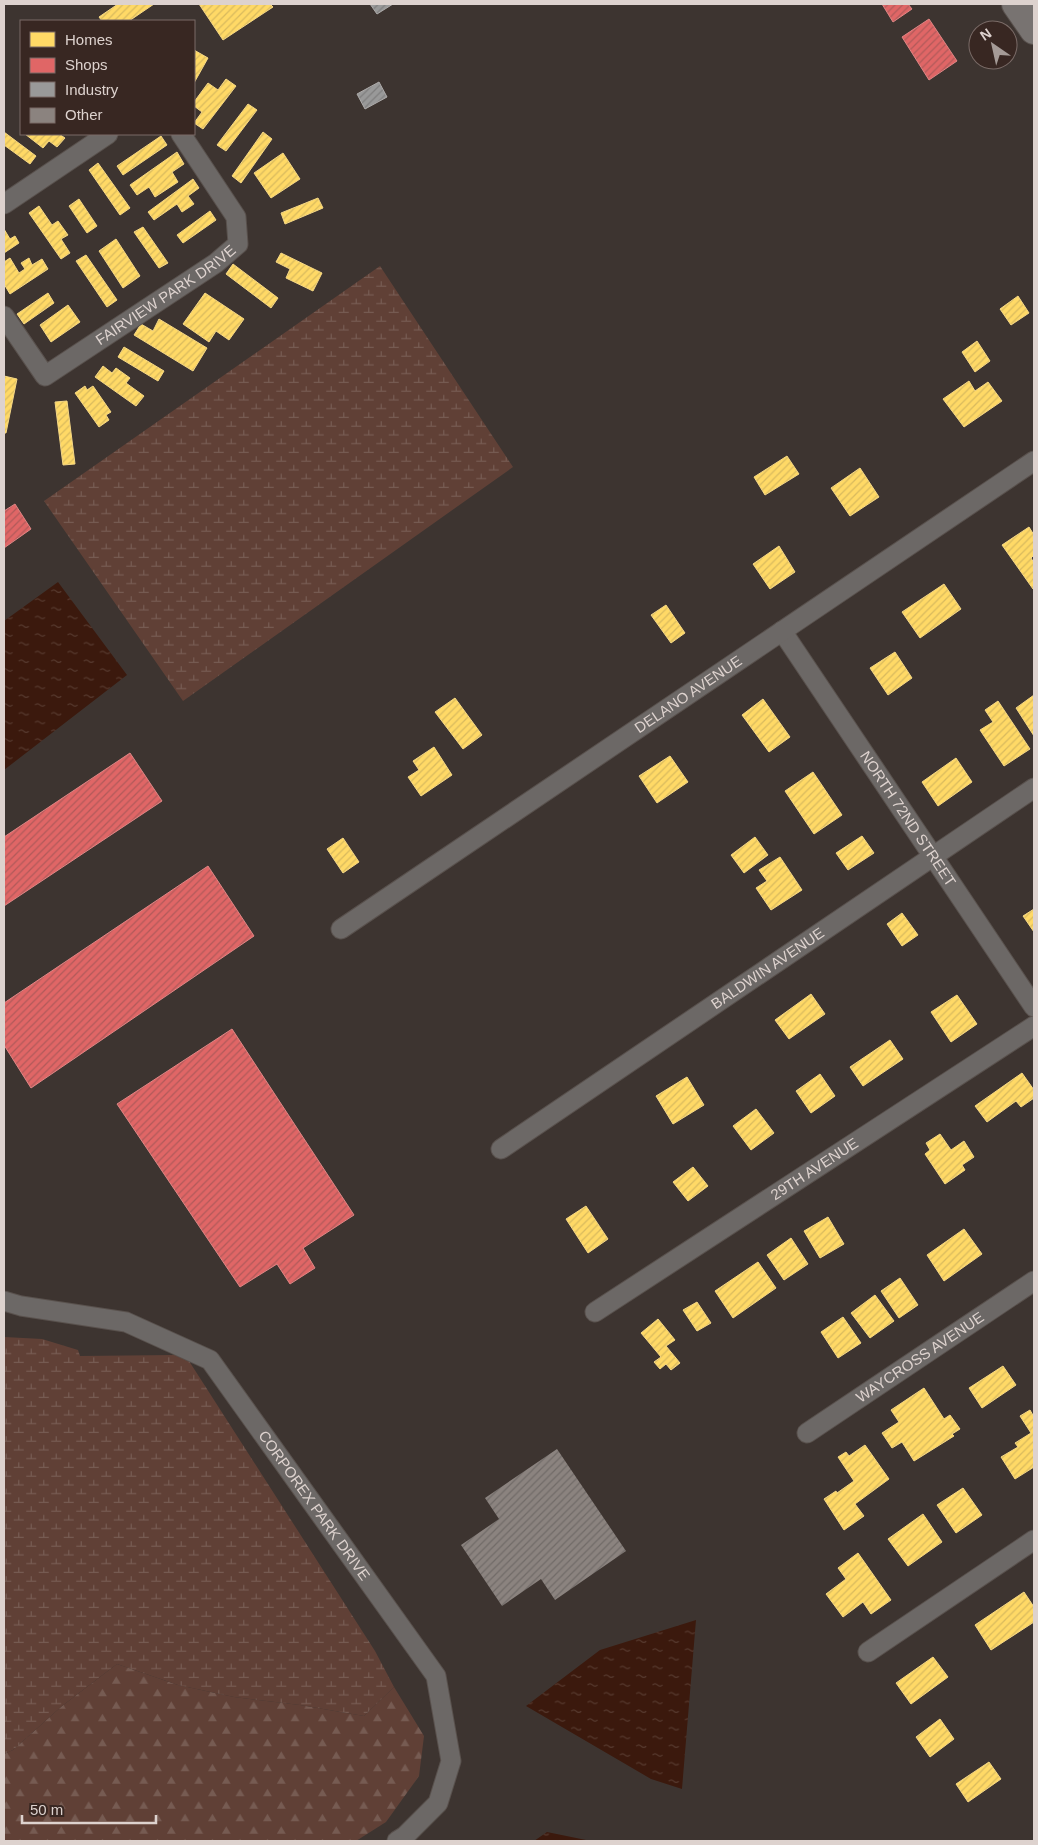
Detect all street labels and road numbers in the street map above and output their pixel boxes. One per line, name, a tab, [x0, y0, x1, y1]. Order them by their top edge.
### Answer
street label: FAIRVIEW PARK DRIVE	[92, 241, 239, 348]
street label: DELANO AVENUE	[631, 652, 745, 736]
street label: NORTH 72ND STREET	[857, 748, 960, 889]
street label: BALDWIN AVENUE	[708, 924, 827, 1012]
street label: 29TH AVENUE	[767, 1134, 861, 1203]
street label: WAYCROSS AVENUE	[853, 1308, 987, 1406]
street label: CORPOREX PARK DRIVE	[255, 1427, 374, 1583]

